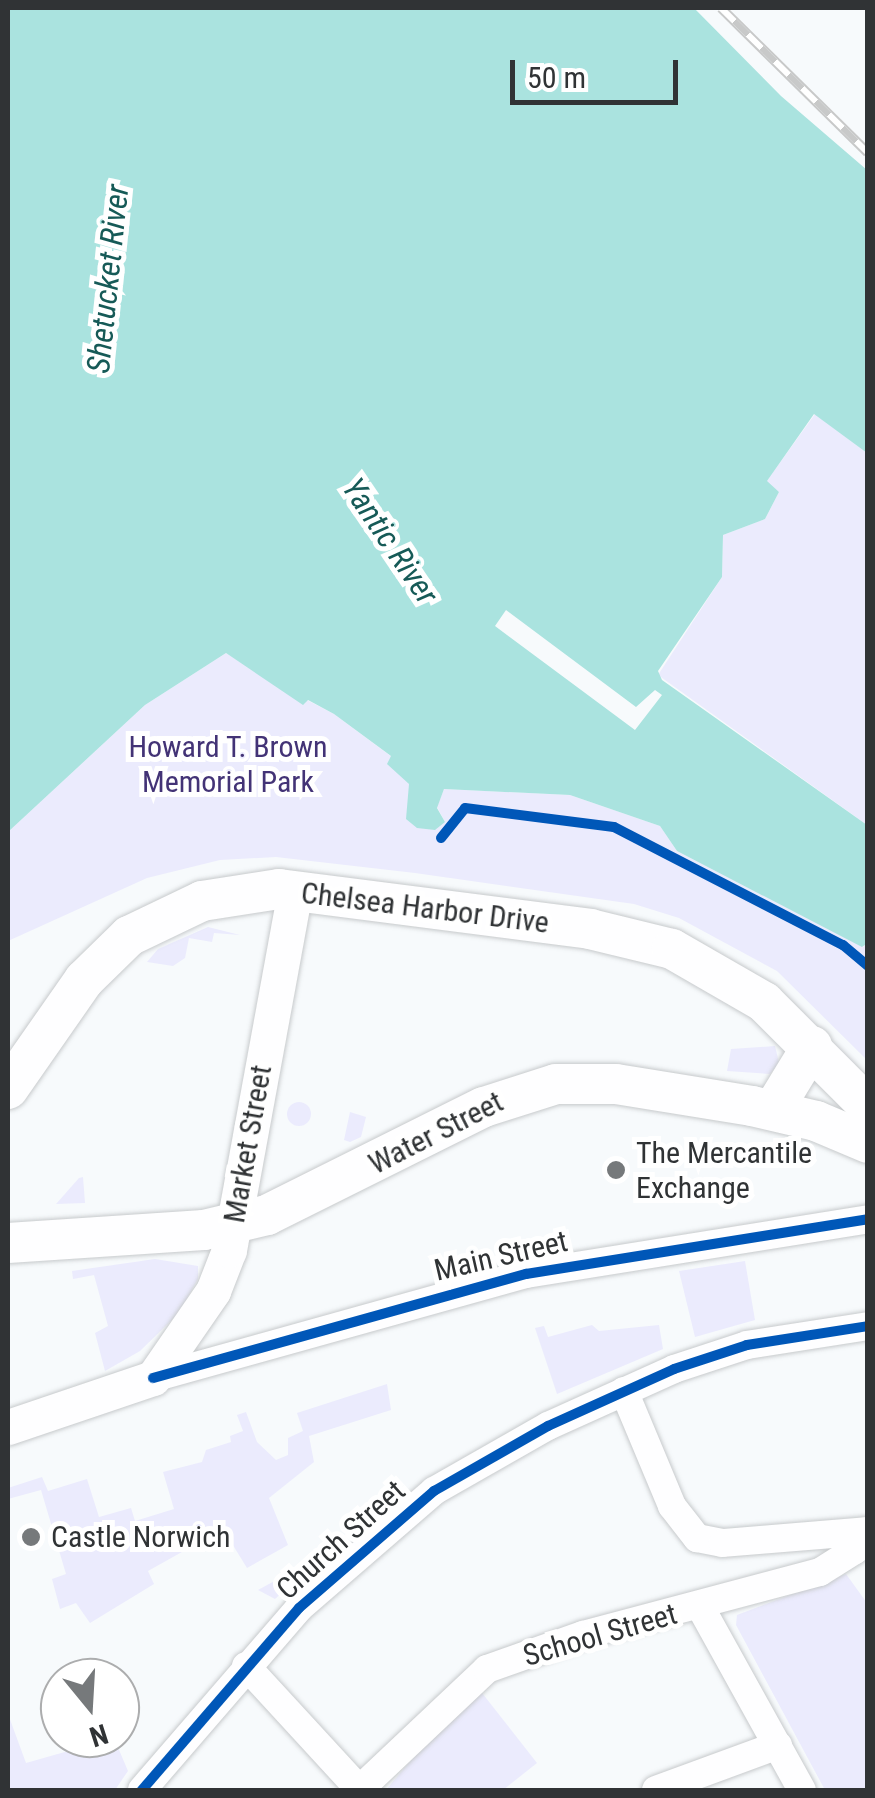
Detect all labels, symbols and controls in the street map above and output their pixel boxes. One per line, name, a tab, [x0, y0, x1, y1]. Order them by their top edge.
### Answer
scale bar	[515, 40, 682, 102]
text: 50 m	[527, 60, 586, 95]
water label: Shetucket River	[79, 183, 137, 375]
water label: Yantic River	[334, 471, 446, 611]
park label: Howard T. Brown Memorial Park	[128, 729, 328, 800]
street label: Chelsea Harbor Drive	[299, 875, 551, 941]
street label: Market Street	[216, 1062, 280, 1226]
street label: Water Street	[363, 1084, 509, 1182]
place label: The Mercantile Exchange	[636, 1135, 812, 1206]
marker: The Mercantile Exchange	[605, 1159, 627, 1181]
street label: Main Street	[431, 1223, 571, 1289]
street label: Church Street	[269, 1473, 413, 1607]
place label: Castle Norwich	[51, 1519, 231, 1555]
marker: Castle Norwich	[20, 1526, 42, 1548]
street label: School Street	[519, 1596, 681, 1674]
north arrow	[40, 1658, 140, 1758]
text: N	[86, 1717, 112, 1753]

